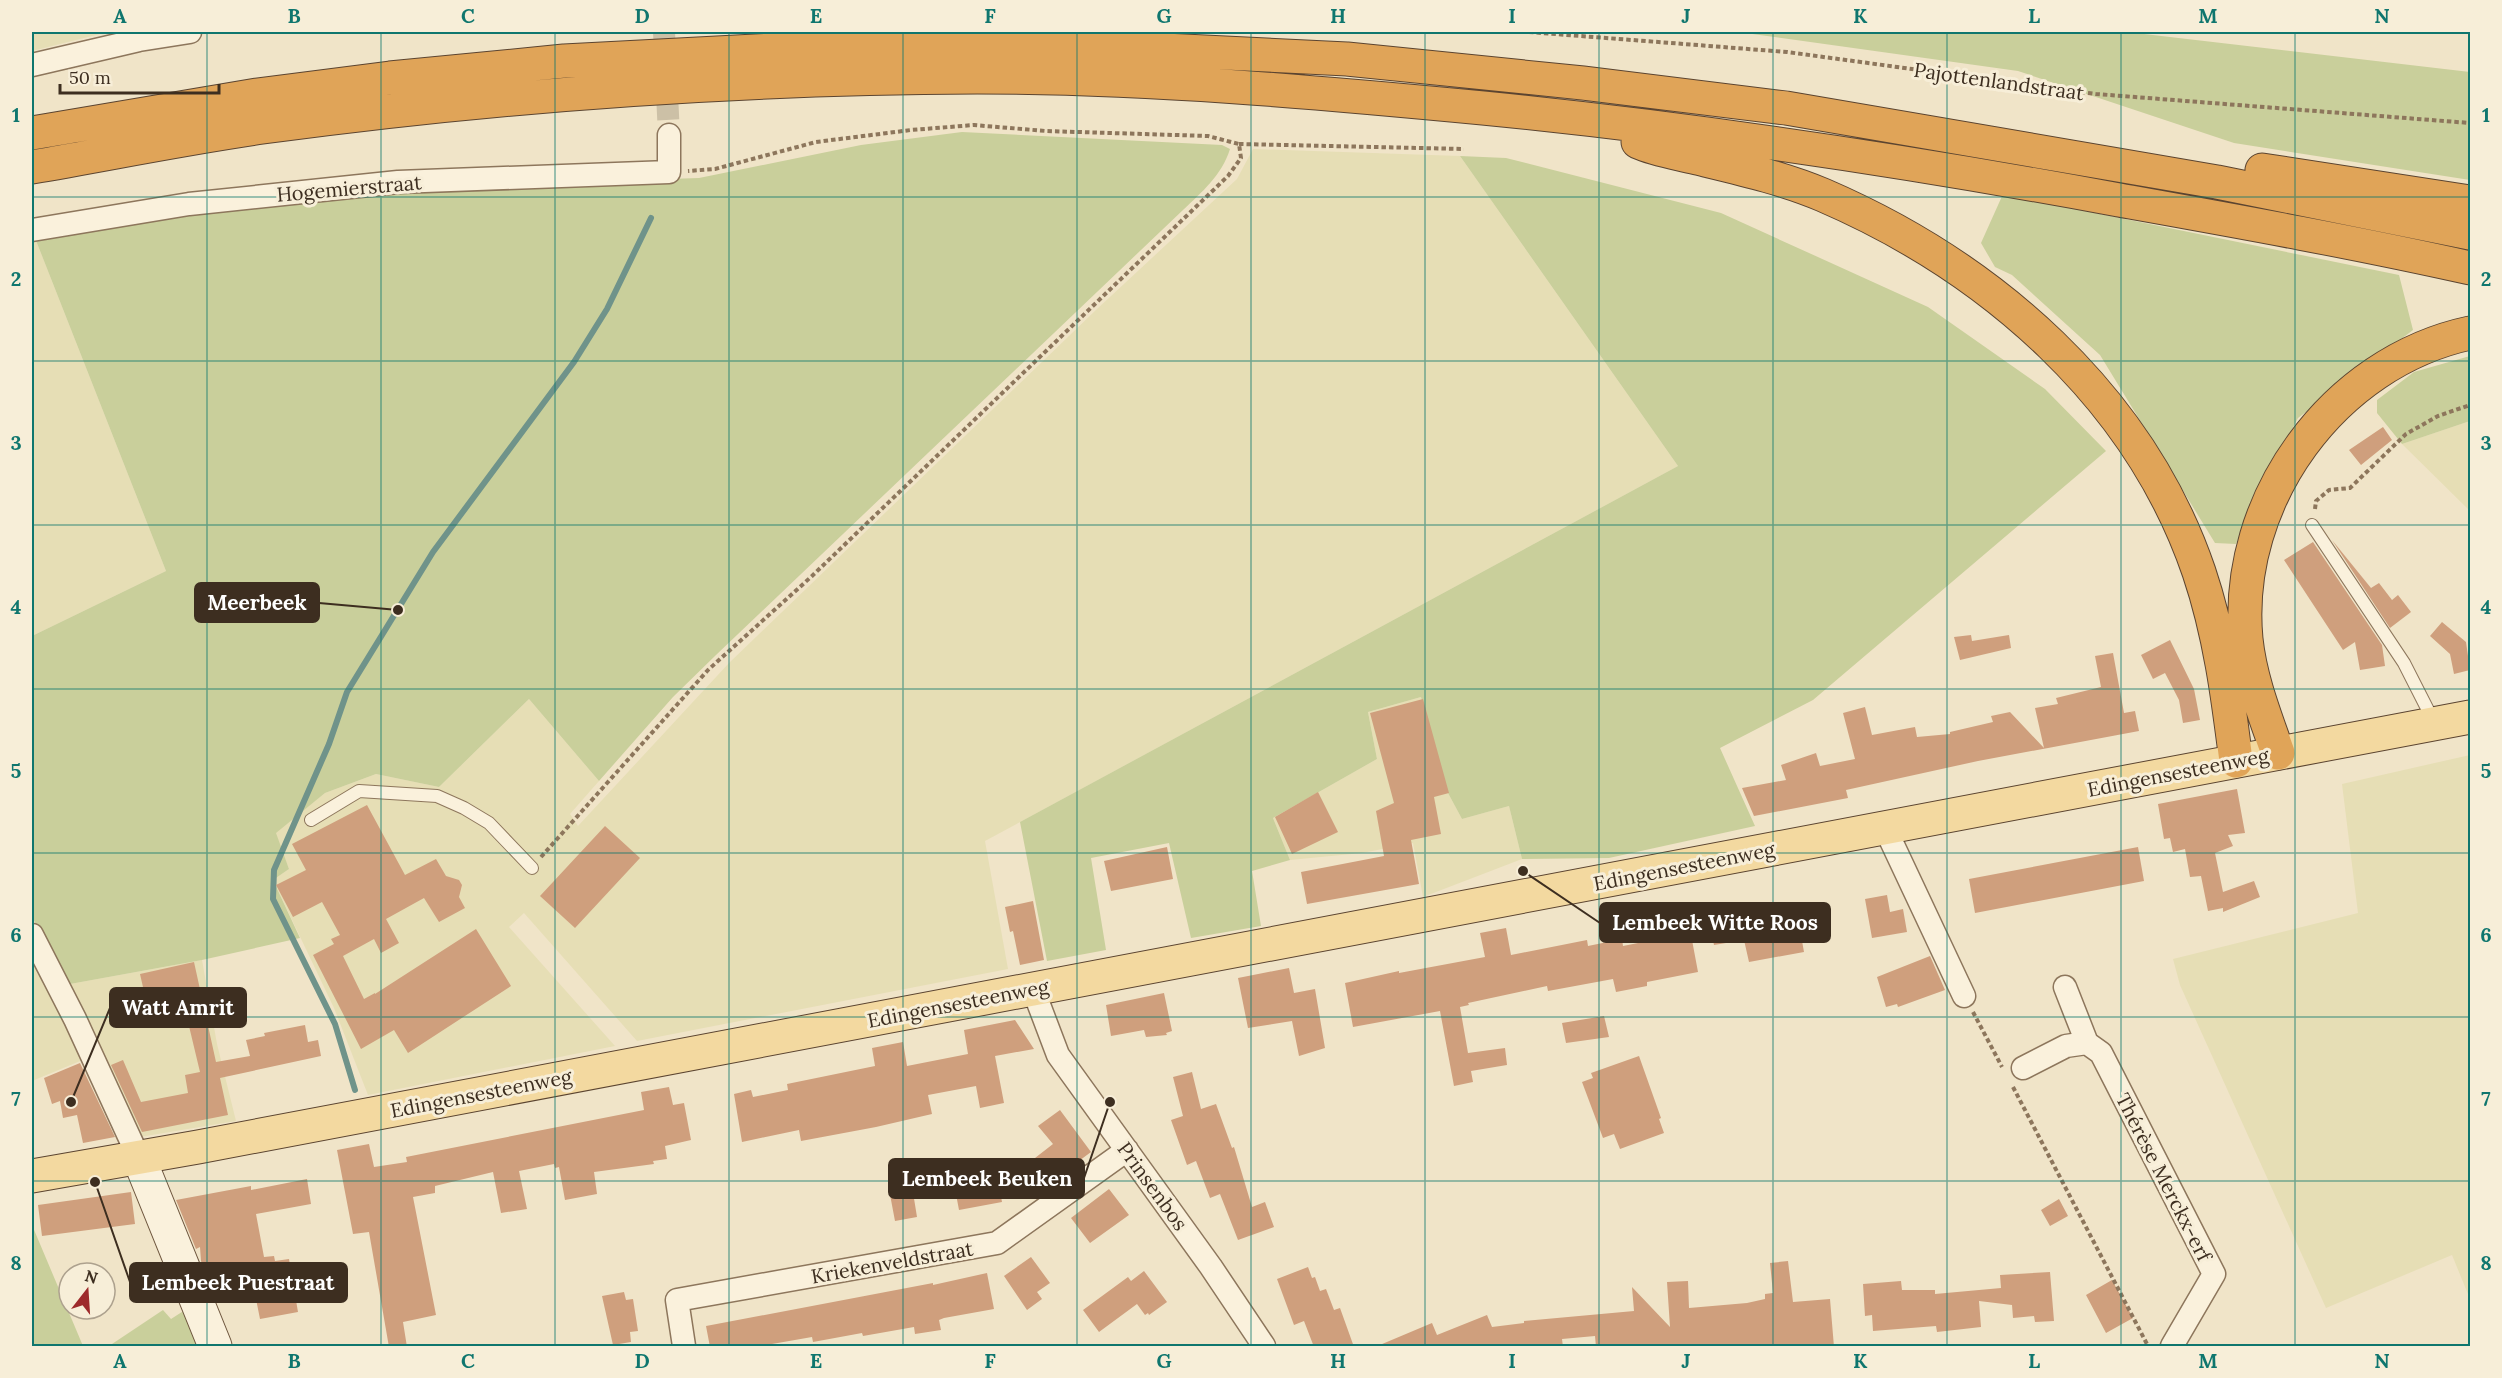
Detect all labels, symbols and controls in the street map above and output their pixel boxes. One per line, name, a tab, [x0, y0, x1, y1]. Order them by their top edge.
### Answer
text: A	[113, 3, 127, 28]
text: B	[287, 3, 301, 28]
text: C	[461, 3, 475, 28]
text: D	[634, 3, 650, 28]
text: E	[810, 3, 822, 28]
text: F	[984, 3, 996, 28]
text: G	[1156, 3, 1172, 28]
text: H	[1330, 3, 1346, 28]
text: I	[1508, 3, 1516, 28]
text: J	[1681, 3, 1691, 28]
text: K	[1853, 3, 1868, 28]
text: L	[2028, 3, 2040, 28]
text: M	[2198, 3, 2218, 28]
text: N	[2374, 3, 2390, 28]
scale bar	[60, 57, 219, 95]
street label: Pajottenlandstraat	[1912, 57, 2086, 105]
text: 50 m	[69, 66, 111, 89]
text: 1	[12, 102, 20, 127]
text: 1	[2482, 102, 2490, 127]
street label: Hogemierstraat	[275, 169, 423, 207]
text: 2	[11, 266, 21, 291]
text: 2	[2481, 266, 2491, 291]
text: 3	[10, 430, 22, 455]
text: 3	[2480, 430, 2492, 455]
callout: Meerbeek	[195, 583, 319, 622]
text: Meerbeek	[207, 589, 307, 616]
text: 4	[11, 594, 22, 619]
text: 4	[2481, 594, 2492, 619]
street label: Edingensesteenweg	[2085, 742, 2272, 802]
text: 5	[11, 758, 22, 783]
text: 5	[2481, 758, 2492, 783]
street label: Edingensesteenweg	[1591, 836, 1778, 896]
callout: Lembeek Witte Roos	[1600, 903, 1830, 942]
text: Lembeek Witte Roos	[1612, 909, 1818, 936]
text: 6	[10, 922, 22, 947]
text: 6	[2480, 922, 2492, 947]
street label: Edingensesteenweg	[865, 973, 1052, 1033]
callout: Watt Amrit	[110, 988, 246, 1027]
text: Watt Amrit	[122, 994, 235, 1021]
street label: Edingensesteenweg	[388, 1063, 575, 1123]
text: 7	[11, 1086, 21, 1111]
text: 7	[2481, 1086, 2491, 1111]
street label: Thérèse Merckx-erf	[2111, 1089, 2218, 1267]
street label: Prinsenbos	[1113, 1137, 1193, 1235]
callout: Lembeek Beuken	[889, 1159, 1084, 1198]
text: Lembeek Beuken	[902, 1165, 1072, 1192]
street label: Kriekenveldstraat	[809, 1235, 975, 1289]
text: 8	[10, 1250, 22, 1275]
text: 8	[2480, 1250, 2492, 1275]
north arrow	[57, 1261, 117, 1321]
callout: Lembeek Puestraat	[130, 1263, 347, 1302]
text: N	[83, 1265, 100, 1288]
text: Lembeek Puestraat	[141, 1269, 335, 1296]
text: A	[113, 1348, 127, 1373]
text: B	[287, 1348, 301, 1373]
text: C	[461, 1348, 475, 1373]
text: D	[634, 1348, 650, 1373]
text: E	[810, 1348, 822, 1373]
text: F	[984, 1348, 996, 1373]
text: G	[1156, 1348, 1172, 1373]
text: H	[1330, 1348, 1346, 1373]
text: I	[1508, 1348, 1516, 1373]
text: J	[1681, 1348, 1691, 1373]
text: K	[1853, 1348, 1868, 1373]
text: L	[2028, 1348, 2040, 1373]
text: M	[2198, 1348, 2218, 1373]
text: N	[2374, 1348, 2390, 1373]

